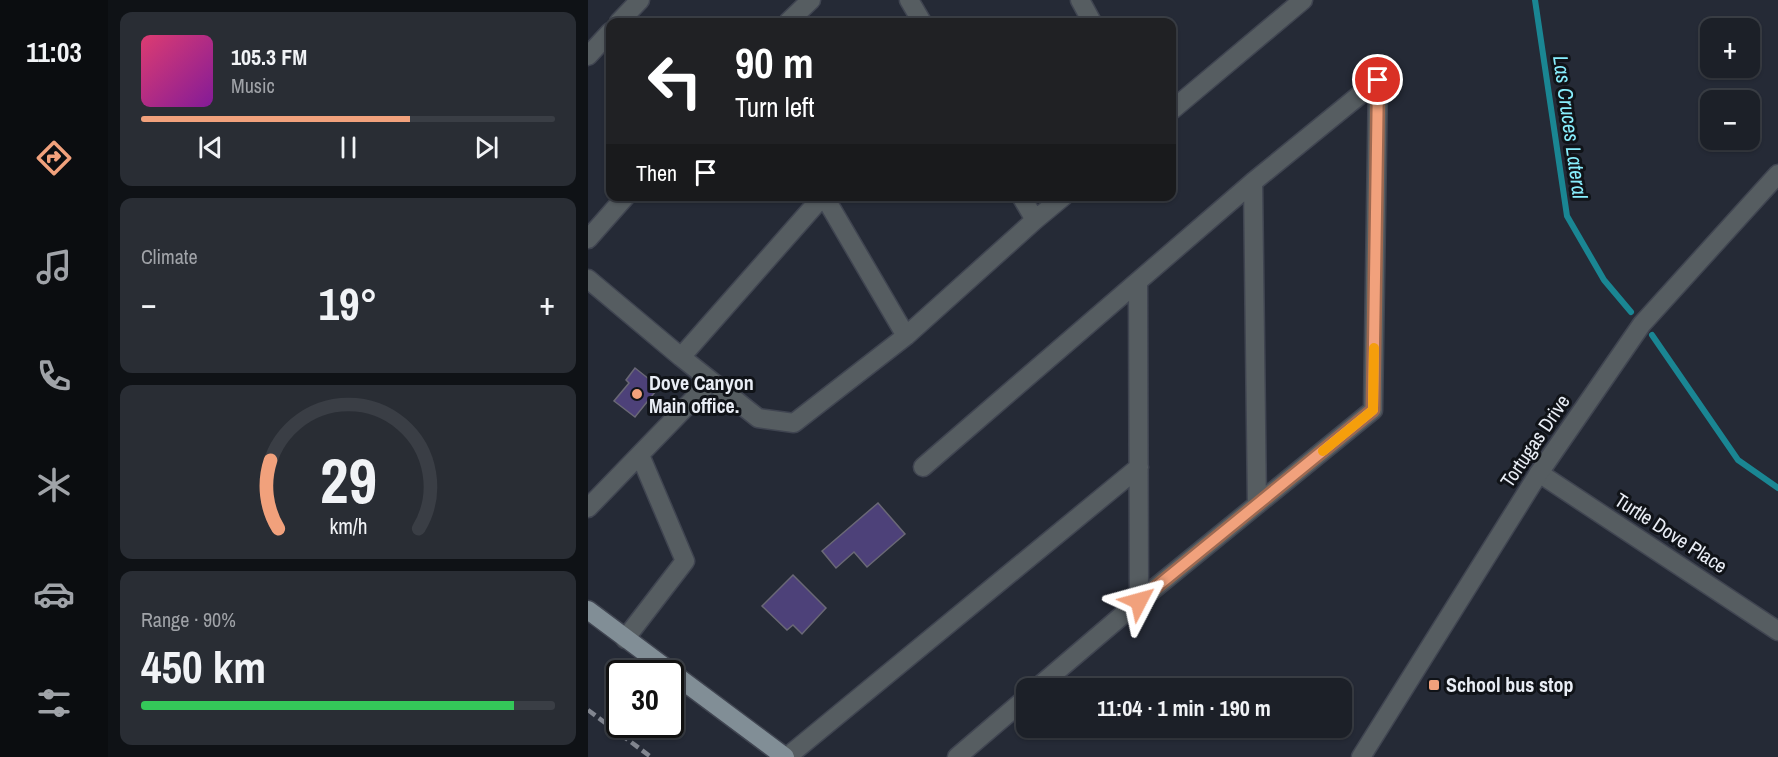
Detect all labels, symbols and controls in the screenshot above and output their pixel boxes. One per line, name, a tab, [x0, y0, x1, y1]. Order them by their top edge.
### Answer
map controls	[1700, 18, 1760, 150]
button: +	[1700, 18, 1760, 78]
text: 11:03	[26, 34, 82, 70]
text: 90 m	[735, 35, 814, 91]
text: 105.3 FM	[231, 42, 307, 72]
icon: left	[636, 42, 714, 120]
water label: Las Cruces Lateral	[1546, 53, 1595, 202]
pin	[1352, 54, 1403, 105]
icon: arrive	[1361, 63, 1394, 96]
text: Music	[231, 72, 275, 99]
text: Turn left	[735, 89, 814, 125]
button: −	[1700, 90, 1760, 150]
icon: previous	[194, 131, 227, 164]
icon: pause	[332, 131, 365, 164]
icon: next	[470, 131, 503, 164]
icon: directions	[33, 137, 75, 179]
icon: arrive	[689, 156, 722, 189]
text: Then	[636, 158, 677, 188]
text: Climate	[141, 243, 198, 270]
icon: music	[33, 246, 75, 288]
text: 19°	[318, 273, 378, 334]
text: −	[141, 281, 157, 325]
text: +	[539, 281, 555, 325]
icon: phone	[33, 355, 75, 397]
place label: Dove Canyon Main office.	[649, 369, 754, 419]
marker: Dove Canyon Main office.	[630, 387, 644, 401]
street label: Tortugas Drive	[1494, 389, 1576, 492]
text: 29	[320, 438, 376, 522]
icon: climate	[33, 464, 75, 506]
street label: Turtle Dove Place	[1610, 486, 1733, 579]
text: km/h	[329, 512, 367, 541]
position arrow	[1107, 569, 1171, 633]
icon: car	[33, 573, 75, 615]
text: Range · 90%	[141, 606, 236, 633]
text: 450 km	[141, 636, 266, 697]
speed limit sign: 30	[606, 660, 684, 738]
place label: School bus stop	[1446, 671, 1574, 698]
marker: School bus stop	[1427, 678, 1441, 692]
icon: filters	[33, 682, 75, 724]
text: 11:04 · 1 min · 190 m	[1097, 693, 1271, 723]

